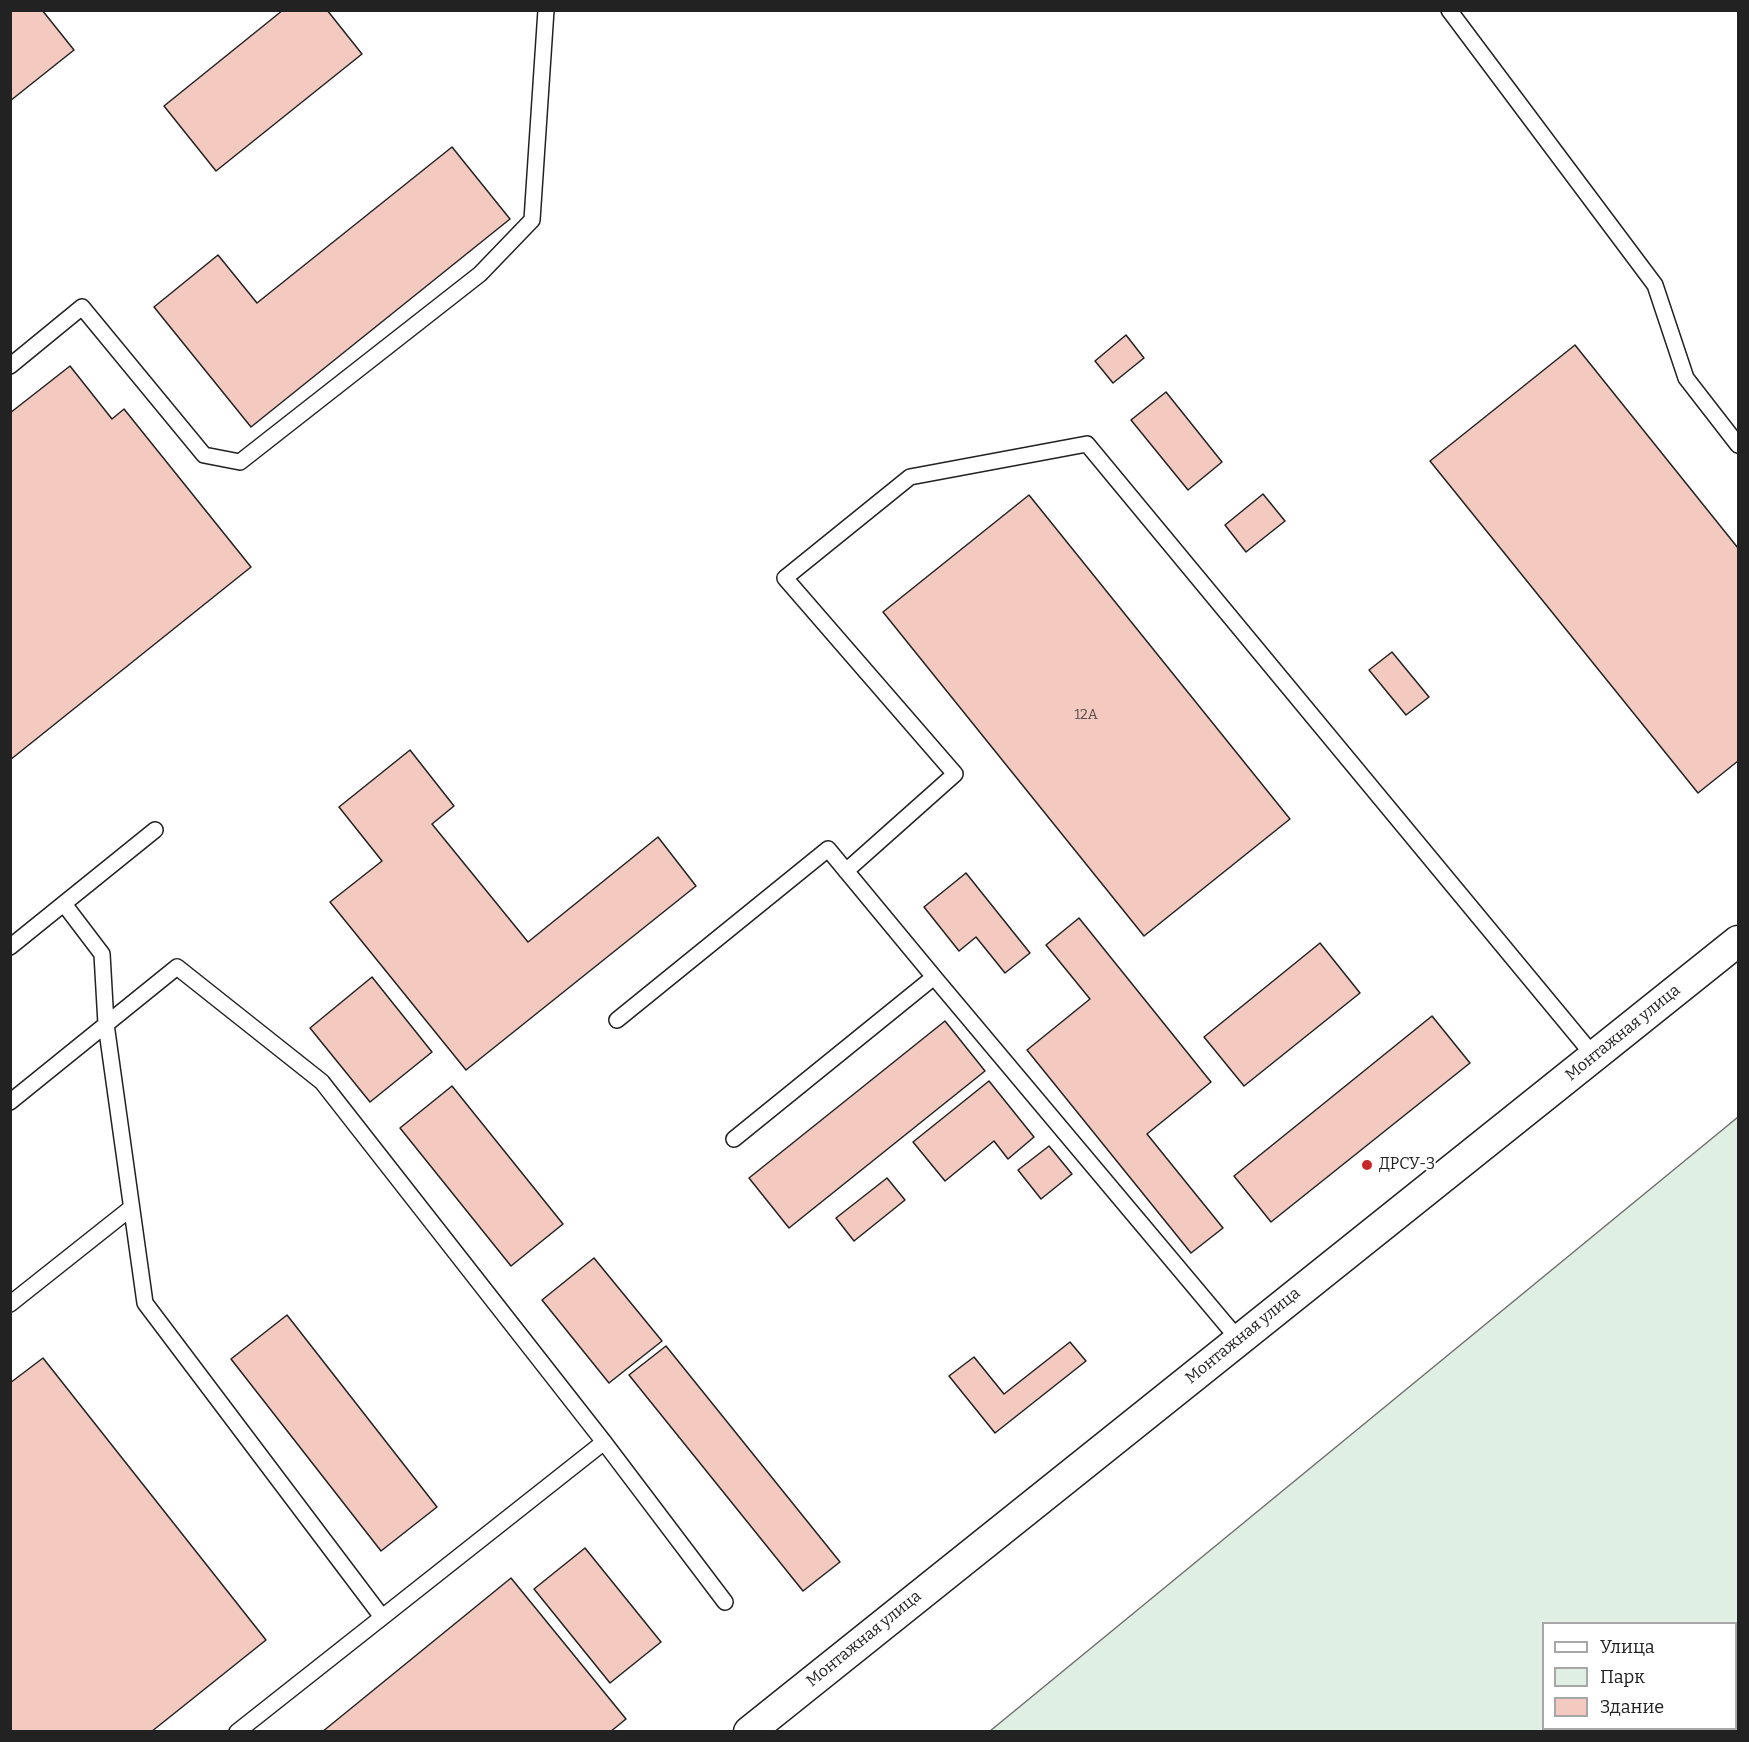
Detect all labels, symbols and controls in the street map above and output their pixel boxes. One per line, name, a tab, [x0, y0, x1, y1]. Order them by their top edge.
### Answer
house number: 12А	[1074, 707, 1098, 723]
street label: Монтажная улица	[1562, 981, 1684, 1085]
place label: ДРСУ-3	[1379, 1155, 1435, 1175]
marker: ДРСУ-3	[1360, 1158, 1374, 1172]
street label: Монтажная улица	[1182, 1284, 1304, 1388]
street label: Монтажная улица	[803, 1587, 925, 1691]
legend	[1542, 1622, 1737, 1730]
text: Улица	[1600, 1636, 1655, 1658]
text: Парк	[1600, 1666, 1645, 1688]
text: Здание	[1600, 1696, 1664, 1718]

